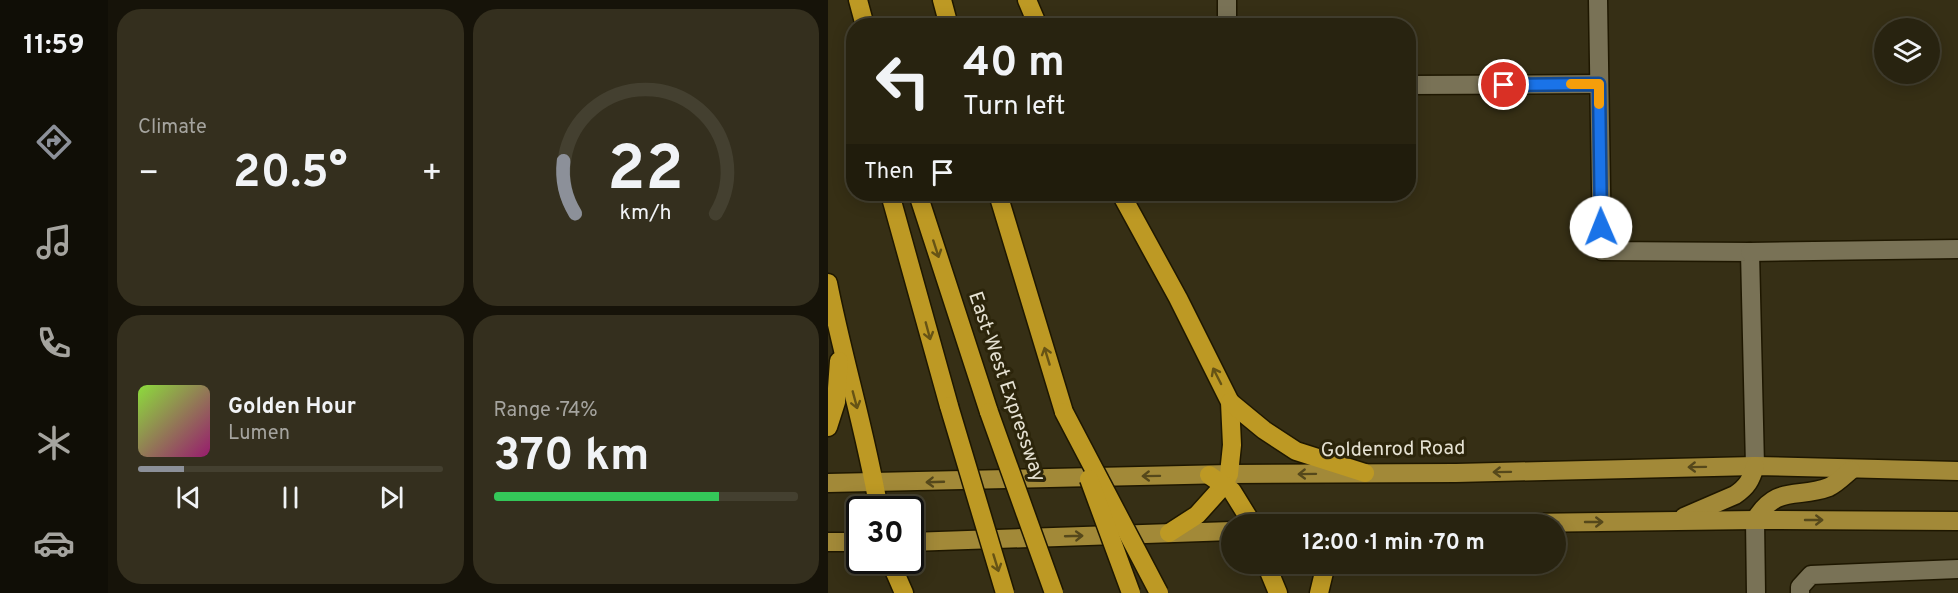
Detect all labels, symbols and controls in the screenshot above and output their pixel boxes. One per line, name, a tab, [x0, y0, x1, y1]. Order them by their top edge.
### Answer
map controls	[1874, 18, 1940, 84]
button: layers	[1874, 18, 1940, 84]
text: 11:59	[23, 29, 85, 63]
text: 40 m	[963, 38, 1065, 91]
icon: left	[864, 42, 942, 120]
pin	[1478, 59, 1529, 110]
icon: arrive	[1487, 68, 1520, 101]
text: Turn left	[963, 90, 1065, 124]
text: Climate	[138, 115, 207, 141]
icon: directions	[33, 121, 75, 163]
text: 22	[608, 133, 684, 212]
text: 20.5°	[233, 146, 347, 203]
text: −	[138, 154, 159, 196]
text: +	[421, 154, 442, 196]
icon: arrive	[926, 156, 959, 189]
text: Then	[864, 159, 914, 186]
position arrow	[1569, 195, 1633, 259]
text: km/h	[620, 201, 672, 228]
icon: music	[33, 221, 75, 263]
one-way arrow	[932, 239, 943, 258]
street label: East-West Expressway	[961, 288, 1051, 486]
one-way arrow	[923, 321, 934, 340]
icon: phone	[33, 322, 75, 364]
one-way arrow	[1041, 347, 1052, 366]
one-way arrow	[1211, 368, 1222, 386]
one-way arrow	[850, 391, 861, 410]
text: Golden Hour	[228, 394, 356, 421]
text: Range · 74%	[494, 398, 598, 424]
text: Lumen	[228, 421, 290, 447]
icon: climate	[33, 422, 75, 464]
text: 370 km	[494, 429, 649, 486]
street label: Goldenrod Road	[1320, 436, 1466, 464]
one-way arrow	[1687, 462, 1707, 473]
one-way arrow	[1492, 466, 1512, 477]
one-way arrow	[1297, 468, 1317, 480]
one-way arrow	[1141, 471, 1161, 482]
one-way arrow	[925, 476, 945, 487]
icon: previous	[172, 481, 205, 514]
icon: pause	[274, 481, 307, 514]
icon: next	[375, 481, 408, 514]
speed limit sign: 30	[846, 496, 924, 574]
one-way arrow	[1803, 514, 1823, 526]
one-way arrow	[1584, 516, 1604, 528]
icon: car	[33, 522, 75, 564]
text: 12:00 · 1 min · 70 m	[1302, 530, 1485, 557]
one-way arrow	[1063, 531, 1083, 542]
one-way arrow	[991, 553, 1002, 572]

